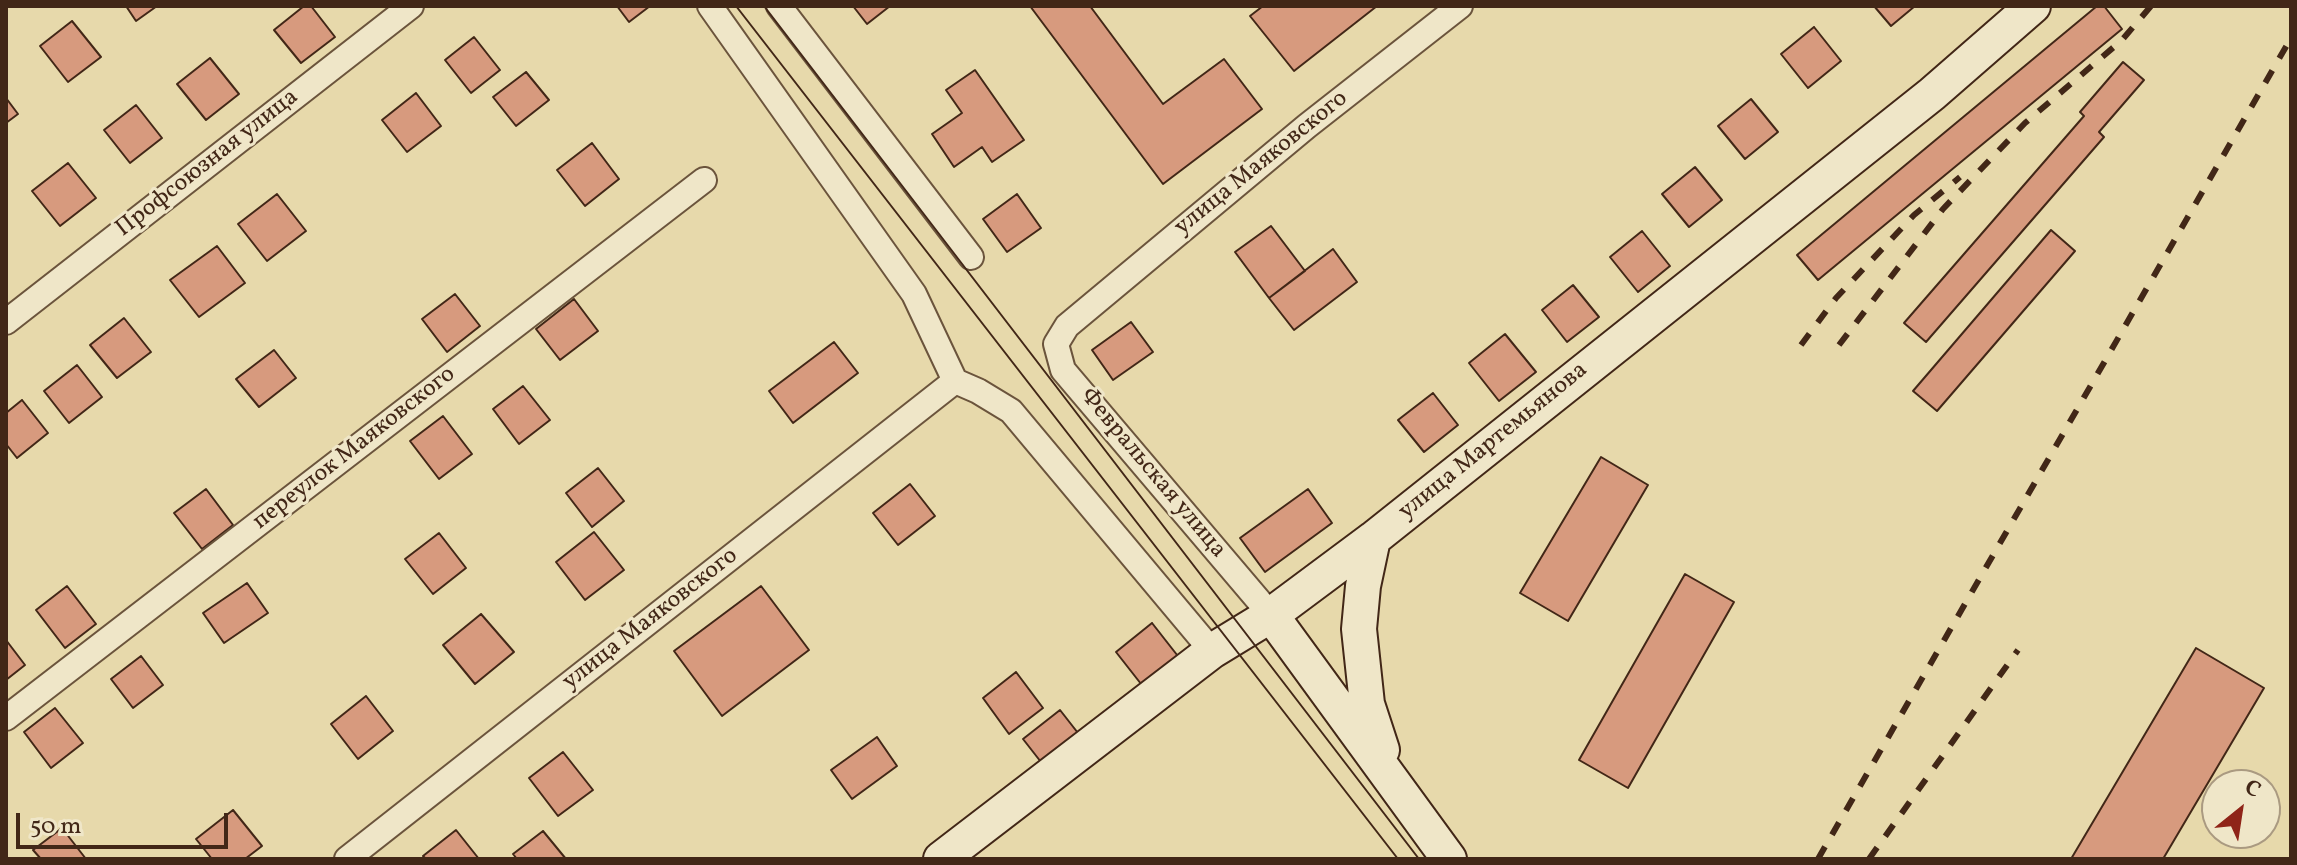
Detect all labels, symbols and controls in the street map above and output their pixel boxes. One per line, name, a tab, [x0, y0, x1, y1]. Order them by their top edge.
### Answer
street label: Профсоюзная улица	[111, 84, 305, 244]
street label: улица Маяковского	[1170, 85, 1354, 243]
street label: улица Мартемьянова	[1394, 357, 1594, 527]
street label: переулок Маяковского	[248, 361, 462, 537]
street label: Февральская улица	[1073, 383, 1231, 565]
street label: улица Маяковского	[558, 543, 744, 697]
north arrow	[2201, 769, 2281, 849]
text: С	[2238, 773, 2266, 806]
scale bar	[20, 797, 232, 847]
text: 50 m	[30, 810, 82, 844]

